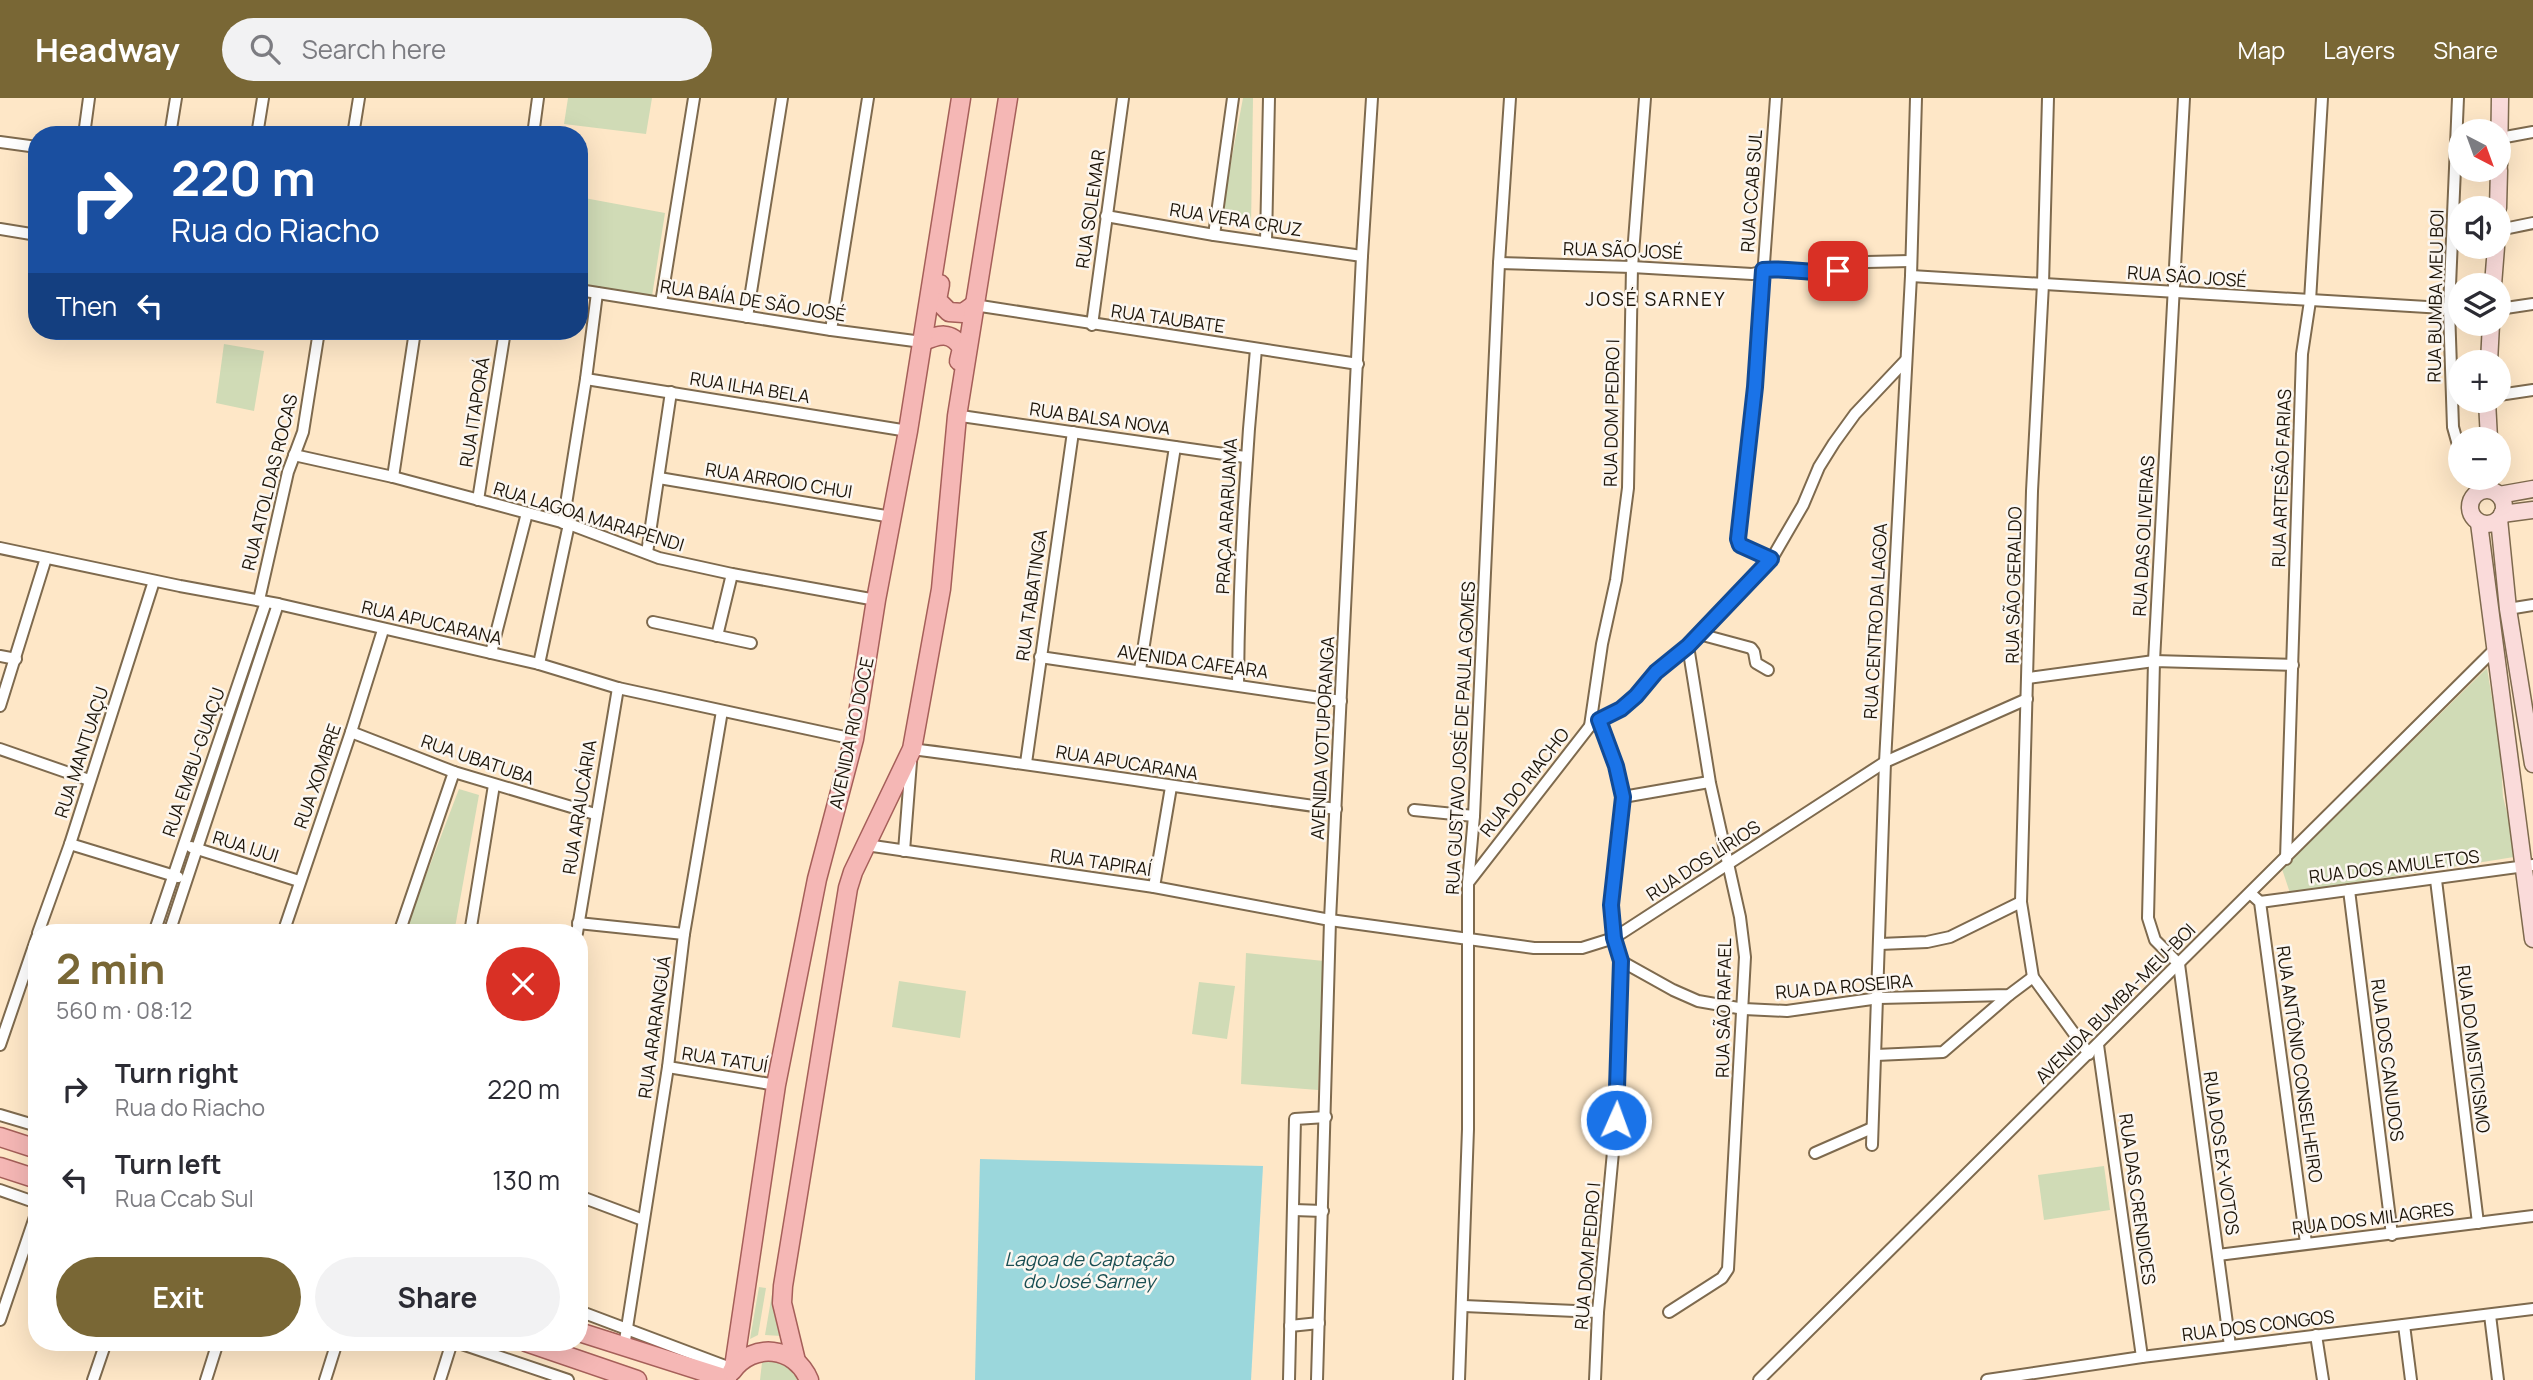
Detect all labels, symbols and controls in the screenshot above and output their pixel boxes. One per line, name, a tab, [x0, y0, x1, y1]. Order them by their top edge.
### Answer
search box	[222, 18, 712, 81]
text: Headway	[35, 27, 180, 72]
icon: search	[246, 30, 284, 68]
text: Search here	[302, 31, 446, 67]
text: Map	[2238, 33, 2285, 66]
text: Layers	[2323, 33, 2395, 66]
text: Share	[2433, 33, 2498, 66]
north arrow	[2448, 119, 2511, 182]
map controls	[2448, 119, 2511, 490]
street label: RUA CCAB SUL	[1735, 129, 1767, 253]
text: 220 m	[171, 144, 315, 211]
street label: RUA SOLEMAR	[1070, 148, 1110, 270]
icon: right	[56, 154, 147, 245]
button: sound	[2448, 196, 2511, 259]
street label: RUA VERA CRUZ	[1168, 197, 1304, 241]
text: Rua do Riacho	[171, 208, 380, 252]
street label: RUA BUMBA MEU BOI	[2421, 209, 2449, 383]
street label: RUA SÃO JOSÉ	[1563, 236, 1683, 264]
pin	[1808, 241, 1868, 301]
icon: arrive	[1819, 252, 1857, 290]
street label: RUA SÃO JOSÉ	[2126, 260, 2248, 292]
street label: RUA BAÍA DE SÃO JOSÉ	[659, 273, 847, 327]
button: layers	[2448, 273, 2511, 336]
district label: JOSÉ SARNEY	[1585, 286, 1727, 312]
icon: left	[131, 287, 169, 325]
text: Then	[56, 288, 117, 324]
street label: RUA TAUBATE	[1109, 298, 1227, 338]
street label: RUA DOM PEDRO I	[1598, 339, 1624, 487]
button: +	[2448, 350, 2511, 413]
street label: RUA ITAPORÁ	[453, 355, 495, 469]
street label: RUA ILHA BELA	[688, 366, 812, 408]
street label: RUA ARTESÃO FARIAS	[2266, 388, 2296, 568]
street label: RUA ATOL DAS ROCAS	[235, 391, 303, 573]
street label: RUA BALSA NOVA	[1028, 396, 1173, 440]
button: −	[2448, 427, 2511, 490]
street label: PRAÇA ARARUAMA	[1210, 437, 1242, 595]
street label: RUA DAS OLIVEIRAS	[2127, 455, 2159, 617]
street label: RUA ARROIO CHUI	[704, 457, 854, 503]
street label: RUA LAGOA MARAPENDI	[491, 476, 687, 556]
street label: RUA SÃO GERALDO	[2000, 506, 2026, 664]
street label: RUA CENTRO DA LAGOA	[1858, 522, 1892, 720]
street label: RUA TABATINGA	[1010, 527, 1052, 662]
street label: RUA GUSTAVO JOSÉ DE PAULA GOMES	[1440, 581, 1480, 895]
street label: RUA APUCARANA	[359, 594, 505, 650]
street label: AVENIDA VOTUPORANGA	[1305, 635, 1339, 840]
street label: AVENIDA CAFEARA	[1116, 639, 1270, 684]
street label: AVENIDA RIO DOCE	[823, 655, 879, 811]
street label: RUA MANTUAÇU	[48, 683, 114, 821]
street label: RUA EMBU-GUAÇU	[156, 684, 230, 840]
street label: RUA XOMBRE	[288, 720, 346, 832]
street label: RUA DO RIACHO	[1474, 723, 1574, 841]
street label: RUA UBATUBA	[418, 728, 538, 790]
street label: RUA ARAUCÁRIA	[557, 737, 602, 876]
street label: RUA APUCARANA	[1054, 739, 1200, 785]
street label: RUA DOS LÍRIOS	[1641, 814, 1765, 906]
street label: RUA IJUI	[210, 825, 282, 867]
street label: RUA TAPIRAÍ	[1049, 843, 1153, 881]
street label: RUA DOS AMULETOS	[2307, 844, 2481, 888]
street label: AVENIDA BUMBA-MEU-BOI	[2030, 918, 2200, 1088]
street label: RUA SÃO RAFAEL	[1710, 938, 1736, 1078]
text: 2 min	[56, 939, 165, 997]
street label: RUA ANTÔNIO CONSELHEIRO	[2271, 944, 2329, 1184]
button: close	[486, 947, 560, 1021]
street label: RUA ARARANGUÁ	[632, 954, 676, 1100]
street label: RUA DO MISTICISMO	[2452, 964, 2496, 1134]
street label: RUA DA ROSEIRA	[1774, 968, 1914, 1004]
street label: RUA DOS CANUDOS	[2366, 977, 2410, 1143]
text: 560 m · 08:12	[56, 994, 192, 1026]
street label: RUA TATUÍ	[680, 1040, 770, 1078]
text: Turn right	[115, 1055, 239, 1091]
icon: right	[56, 1070, 94, 1108]
street label: RUA DOS EX-VOTOS	[2199, 1070, 2245, 1236]
text: 220 m	[487, 1071, 560, 1107]
position arrow	[1579, 1083, 1653, 1157]
text: Rua do Riacho	[115, 1091, 265, 1123]
street label: RUA DAS CRENDICES	[2114, 1112, 2162, 1286]
text: Turn left	[115, 1146, 222, 1182]
icon: left	[56, 1161, 94, 1199]
text: 130 m	[492, 1162, 560, 1198]
street label: RUA DOM PEDRO I	[1569, 1181, 1605, 1331]
text: Rua Ccab Sul	[115, 1182, 254, 1214]
street label: RUA DOS MILAGRES	[2291, 1196, 2455, 1240]
water label: Lagoa de Captação do José Sarney	[1004, 1246, 1175, 1294]
button: Exit	[56, 1257, 301, 1337]
button: Share	[315, 1257, 560, 1337]
street label: RUA DOS CONGOS	[2180, 1304, 2336, 1346]

